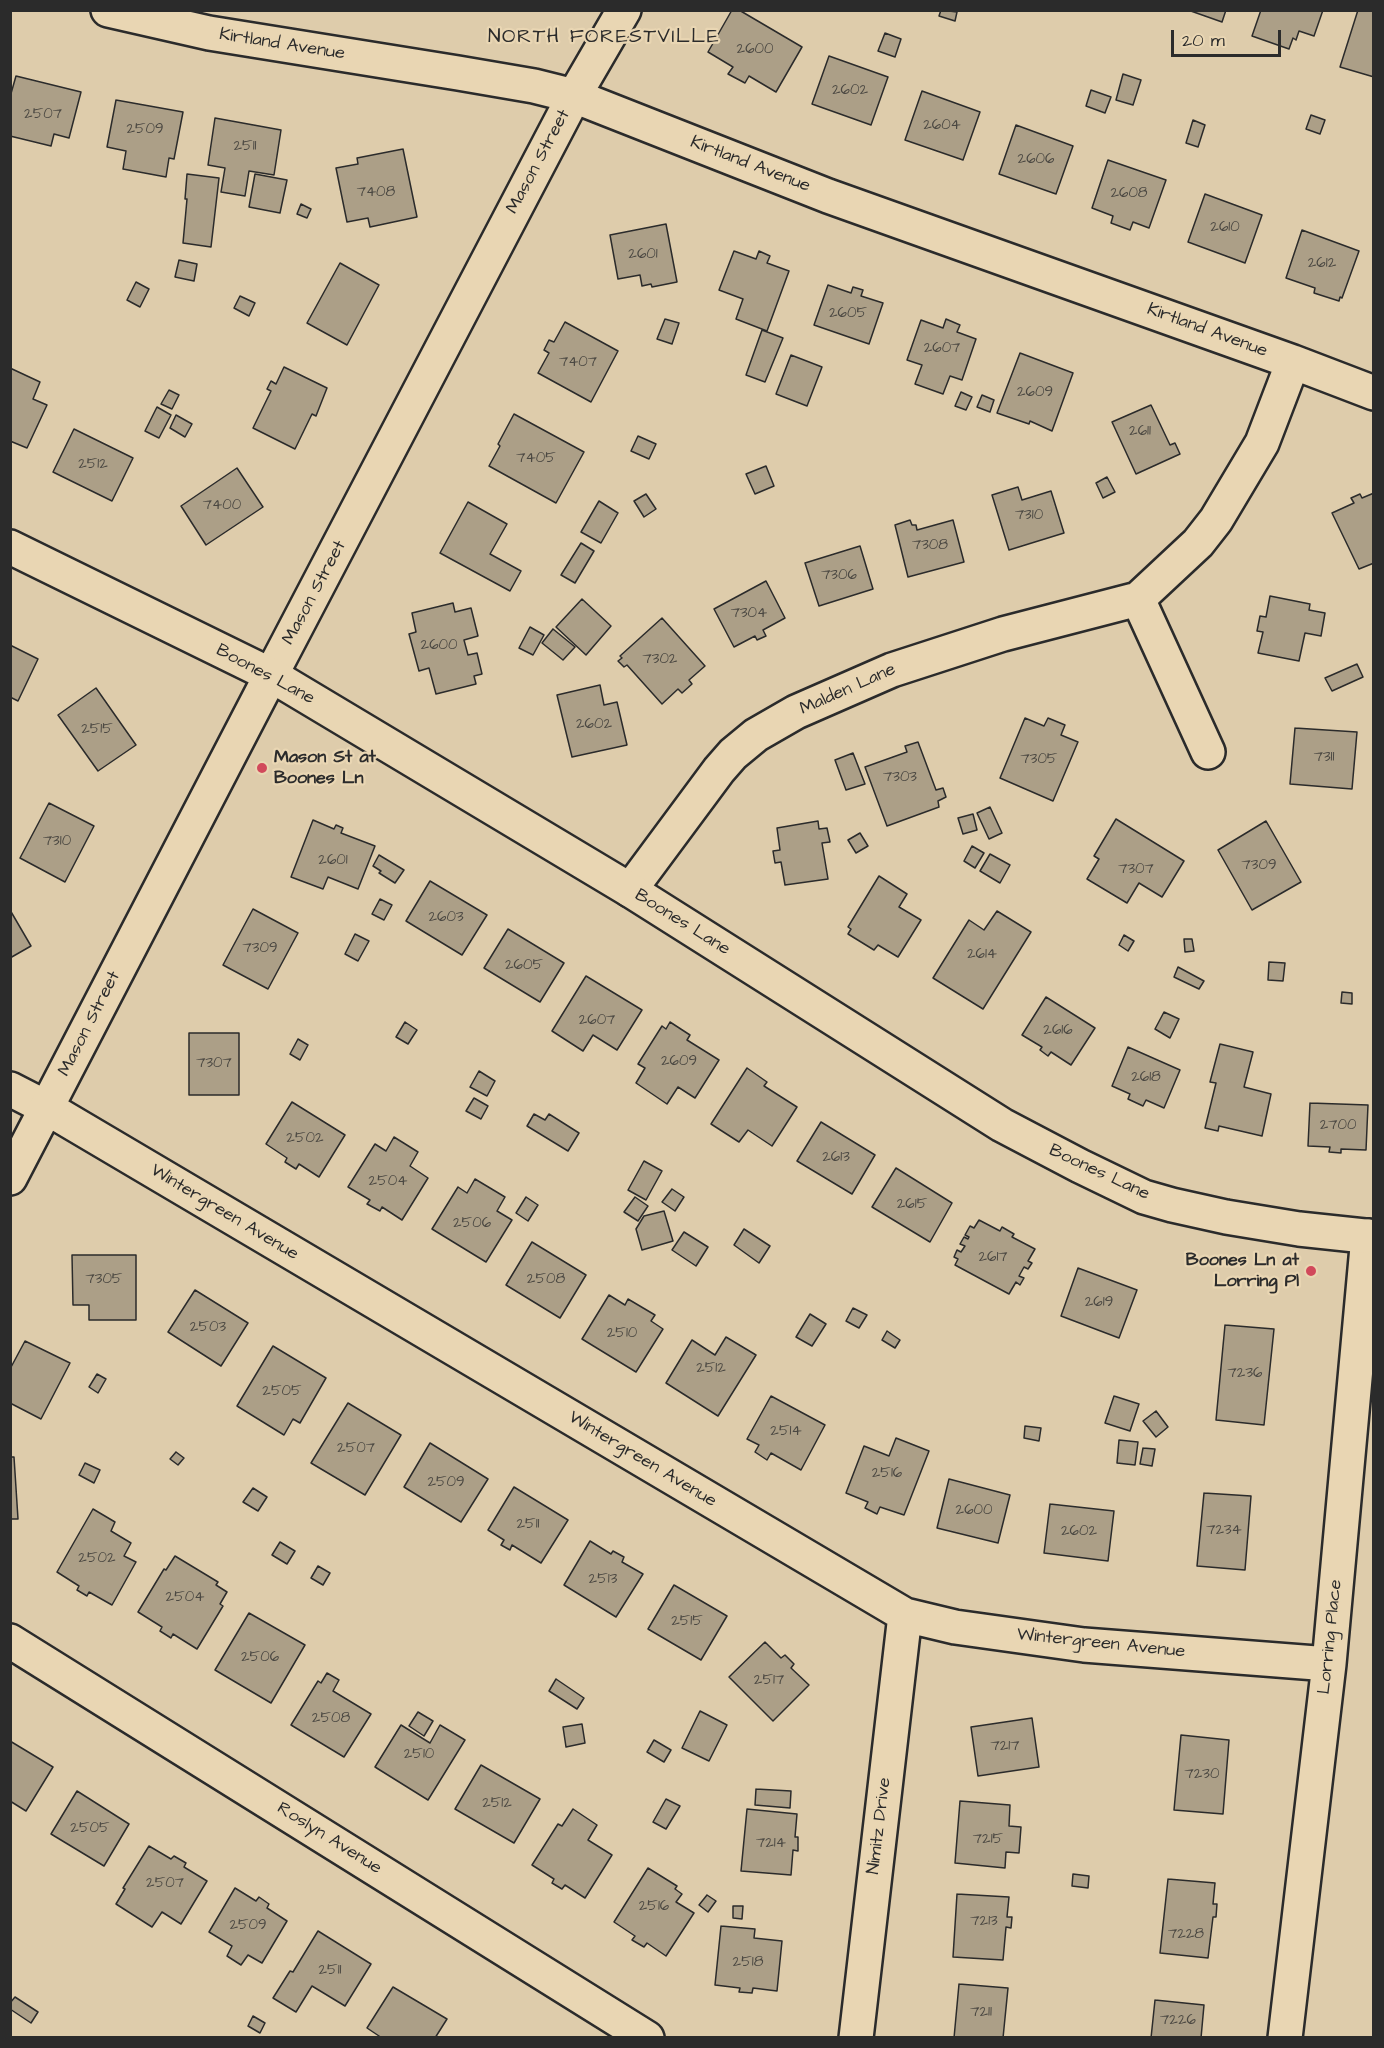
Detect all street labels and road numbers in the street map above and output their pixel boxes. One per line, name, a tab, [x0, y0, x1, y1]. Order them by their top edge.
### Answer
street label: Kirtland Avenue	[218, 24, 346, 66]
street label: Mason Street	[502, 106, 576, 218]
street label: Kirtland Avenue	[687, 132, 813, 198]
street label: Kirtland Avenue	[1144, 299, 1270, 363]
street label: Mason Street	[278, 537, 352, 649]
street label: Boones Lane	[212, 640, 318, 710]
street label: Malden Lane	[797, 659, 899, 721]
street label: Boones Lane	[630, 885, 734, 961]
street label: Mason Street	[54, 968, 126, 1080]
street label: Boones Lane	[1045, 1140, 1153, 1206]
street label: Wintergreen Avenue	[146, 1160, 302, 1266]
street label: Wintergreen Avenue	[564, 1407, 720, 1513]
street label: Lorring Place	[1314, 1579, 1348, 1695]
street label: Wintergreen Avenue	[1016, 1624, 1186, 1664]
street label: Nimitz Drive	[863, 1776, 897, 1876]
street label: Roslyn Avenue	[273, 1798, 385, 1880]

